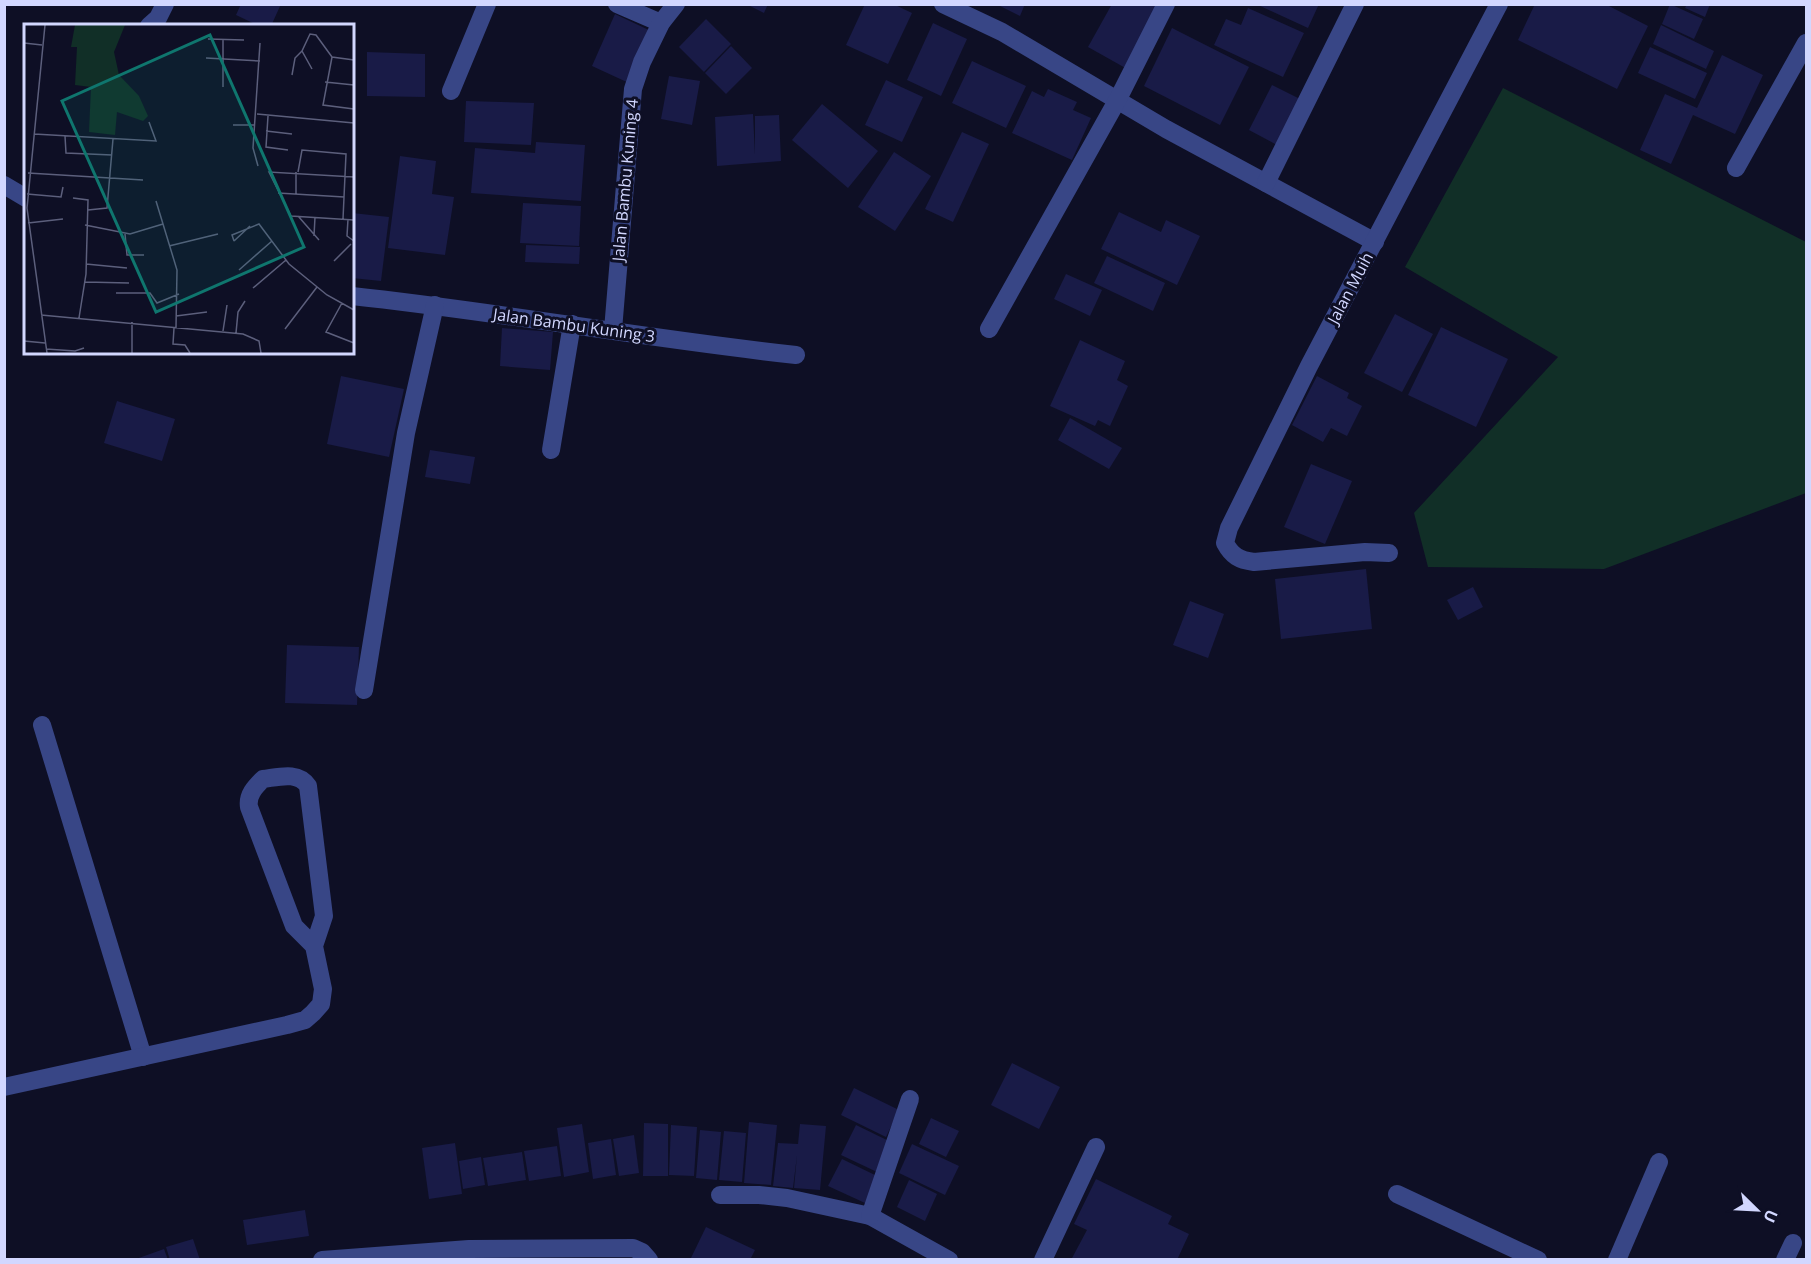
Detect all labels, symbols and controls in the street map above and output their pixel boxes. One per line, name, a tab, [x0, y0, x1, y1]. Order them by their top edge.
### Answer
inset map	[24, 24, 354, 354]
street label: Jalan Bambu Kuning 4	[607, 98, 643, 264]
street label: Jalan Muih	[1321, 248, 1378, 329]
street label: Jalan Bambu Kuning 3	[490, 302, 656, 347]
north arrow	[1727, 1180, 1787, 1240]
text: U	[1758, 1206, 1783, 1226]

